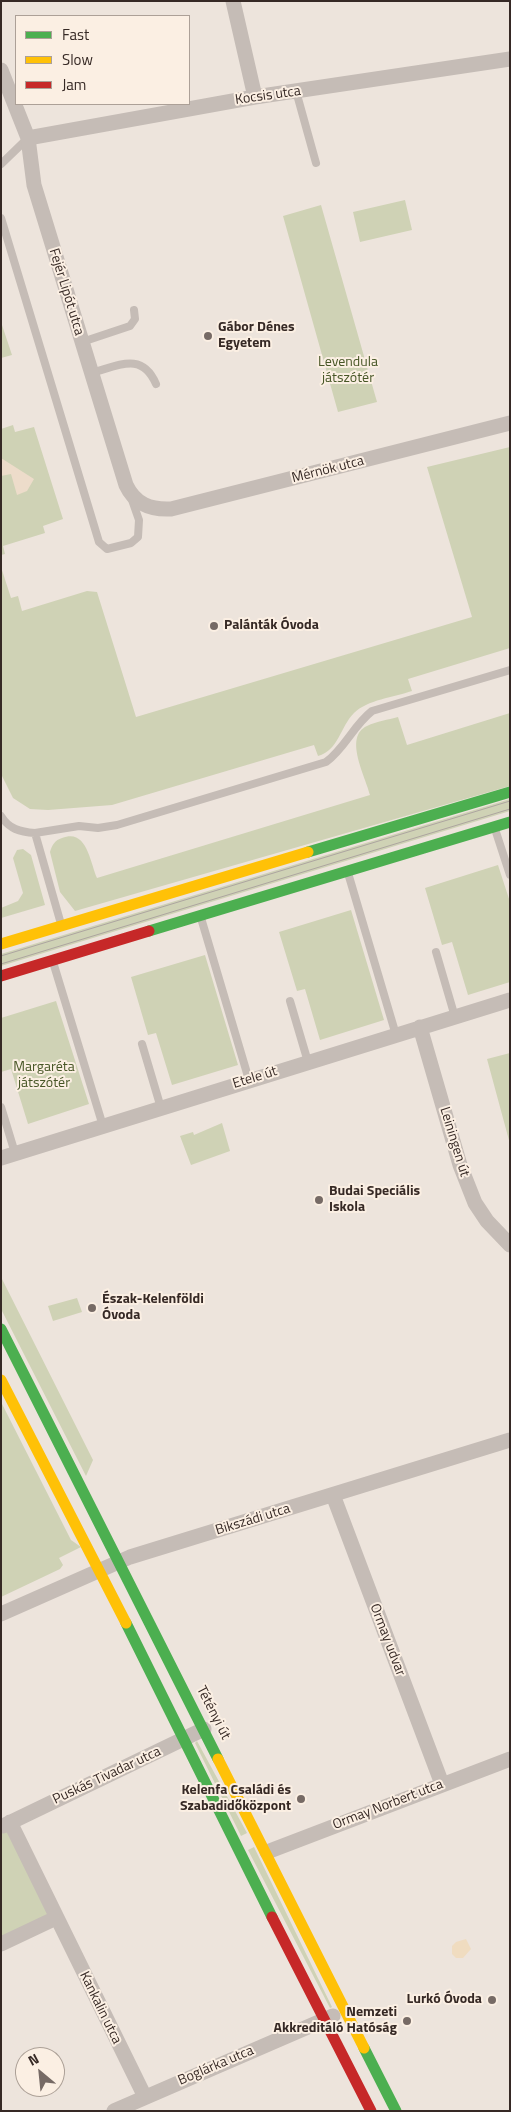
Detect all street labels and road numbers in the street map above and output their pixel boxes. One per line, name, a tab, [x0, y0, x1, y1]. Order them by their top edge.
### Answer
street label: Kocsis utca	[234, 83, 302, 109]
street label: Fejér Lipót utca	[45, 246, 87, 338]
street label: Mérnök utca	[290, 453, 366, 487]
street label: Etele út	[231, 1063, 279, 1093]
street label: Leiningen út	[435, 1105, 473, 1179]
street label: Bikszádi utca	[214, 1501, 292, 1539]
street label: Ormay udvar	[366, 1602, 408, 1678]
street label: Tétényi út	[192, 1683, 234, 1743]
street label: Puskás Tivadar utca	[50, 1744, 164, 1808]
street label: Ormay Norbert utca	[330, 1776, 446, 1834]
street label: Kankalin utca	[75, 1969, 125, 2047]
street label: Boglárka utca	[176, 2043, 256, 2089]

